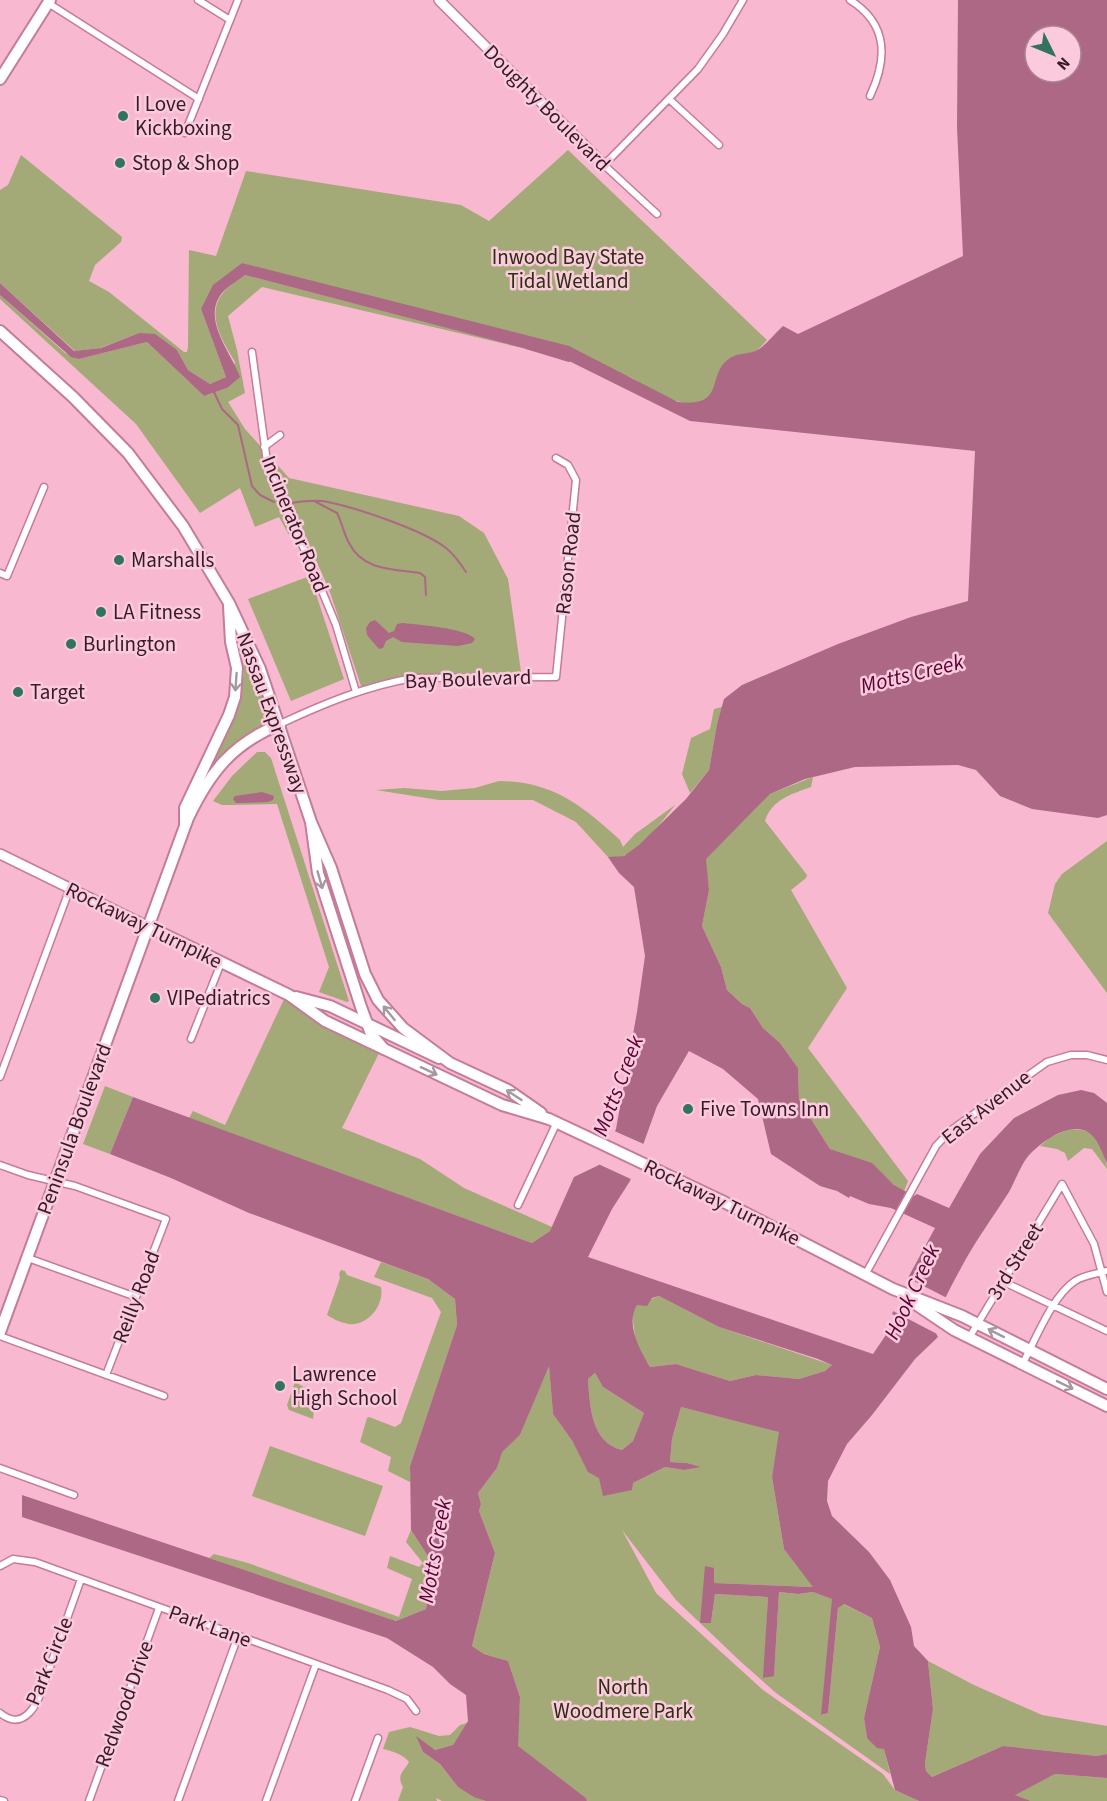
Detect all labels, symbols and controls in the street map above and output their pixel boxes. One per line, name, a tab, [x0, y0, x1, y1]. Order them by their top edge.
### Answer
north arrow	[1023, 24, 1083, 84]
street label: Doughty Boulevard	[477, 38, 617, 178]
text: N	[1052, 52, 1075, 75]
place label: I Love Kickboxing	[135, 89, 232, 143]
marker: I Love Kickboxing	[116, 109, 130, 123]
place label: Stop & Shop	[132, 148, 239, 178]
marker: Stop & Shop	[113, 156, 127, 170]
park label: Inwood Bay State Tidal Wetland	[492, 242, 644, 296]
street label: Incinerator Road	[254, 451, 336, 597]
street label: Rason Road	[548, 510, 588, 616]
place label: Marshalls	[131, 545, 215, 575]
marker: Marshalls	[112, 553, 126, 567]
place label: LA Fitness	[113, 597, 201, 627]
marker: LA Fitness	[94, 605, 108, 619]
street label: Nassau Expressway	[229, 628, 315, 798]
place label: Burlington	[83, 629, 176, 659]
marker: Burlington	[64, 637, 78, 651]
water label: Motts Creek	[857, 646, 967, 702]
street label: Bay Boulevard	[404, 662, 532, 696]
one-way arrow	[231, 671, 242, 691]
place label: Target	[30, 677, 85, 707]
marker: Target	[11, 685, 25, 699]
one-way arrow	[315, 870, 326, 889]
street label: Rockaway Turnpike	[61, 874, 227, 976]
place label: VIPediatrics	[167, 983, 270, 1013]
marker: VIPediatrics	[148, 991, 162, 1005]
one-way arrow	[382, 1005, 395, 1021]
water label: Motts Creek	[584, 1031, 652, 1141]
street label: Peninsula Boulevard	[29, 1039, 119, 1219]
street label: East Avenue	[935, 1063, 1037, 1151]
one-way arrow	[419, 1065, 437, 1077]
one-way arrow	[506, 1089, 523, 1101]
place label: Five Towns Inn	[700, 1094, 829, 1124]
marker: Five Towns Inn	[681, 1102, 695, 1116]
street label: Rockaway Turnpike	[639, 1151, 805, 1253]
street label: 3rd Street	[979, 1217, 1051, 1305]
water label: Hook Creek	[876, 1238, 948, 1345]
street label: Reilly Road	[105, 1246, 167, 1348]
one-way arrow	[987, 1327, 1005, 1338]
place label: Lawrence High School	[292, 1359, 397, 1413]
marker: Lawrence High School	[273, 1379, 287, 1393]
one-way arrow	[1055, 1380, 1073, 1392]
water label: Motts Creek	[410, 1496, 460, 1606]
street label: Park Lane	[164, 1597, 256, 1655]
street label: Park Circle	[18, 1612, 80, 1710]
street label: Redwood Drive	[87, 1636, 161, 1772]
park label: North Woodmere Park	[553, 1672, 693, 1726]

